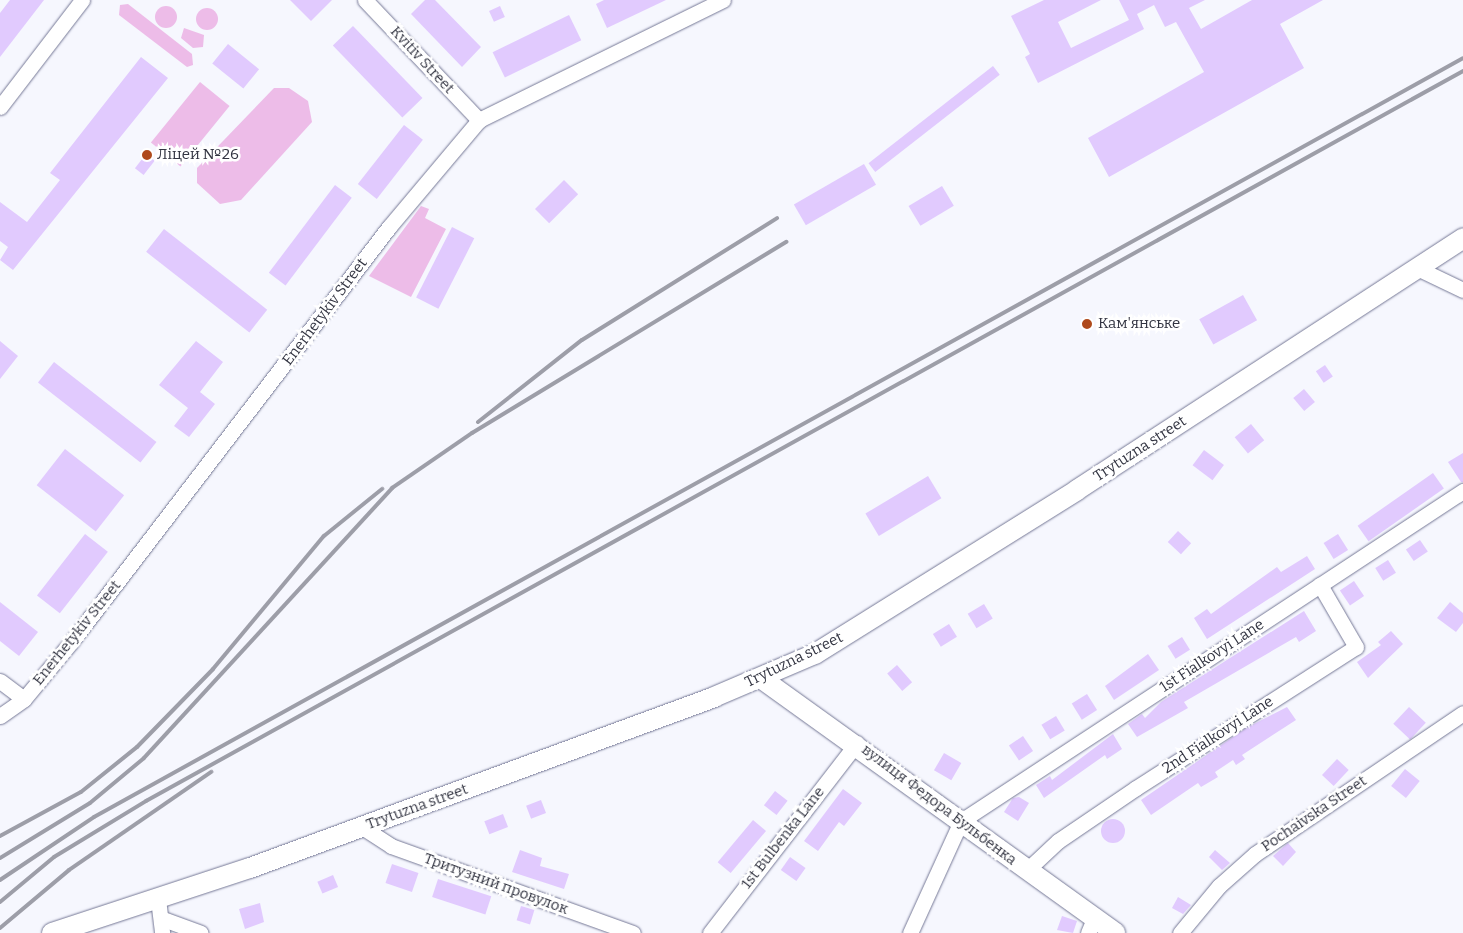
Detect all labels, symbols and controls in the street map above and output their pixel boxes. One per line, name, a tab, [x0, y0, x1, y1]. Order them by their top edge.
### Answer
street label: Kvitiv Street	[386, 23, 458, 97]
place label: Ліцей №26	[157, 146, 239, 164]
marker: Ліцей №26	[141, 149, 153, 161]
street label: Enerhetykiv Street	[279, 255, 371, 369]
place label: Кам'янське	[1098, 315, 1180, 333]
marker: Кам'янське	[1080, 317, 1094, 331]
street label: Trytuzna street	[1090, 412, 1190, 486]
street label: Enerhetykiv Street	[29, 577, 125, 689]
street label: 1st Fialkovyi Lane	[1157, 616, 1267, 696]
street label: Trytuzna street	[742, 629, 846, 691]
street label: 2nd Fialkovyi Lane	[1159, 692, 1277, 778]
street label: вулиця Федора Бульбенка	[858, 741, 1020, 869]
street label: Pochaivska Street	[1258, 772, 1370, 856]
street label: Trytuzna street	[364, 780, 470, 834]
street label: 1st Bulbenka Lane	[738, 783, 828, 893]
street label: Тритузний провулок	[421, 850, 571, 918]

